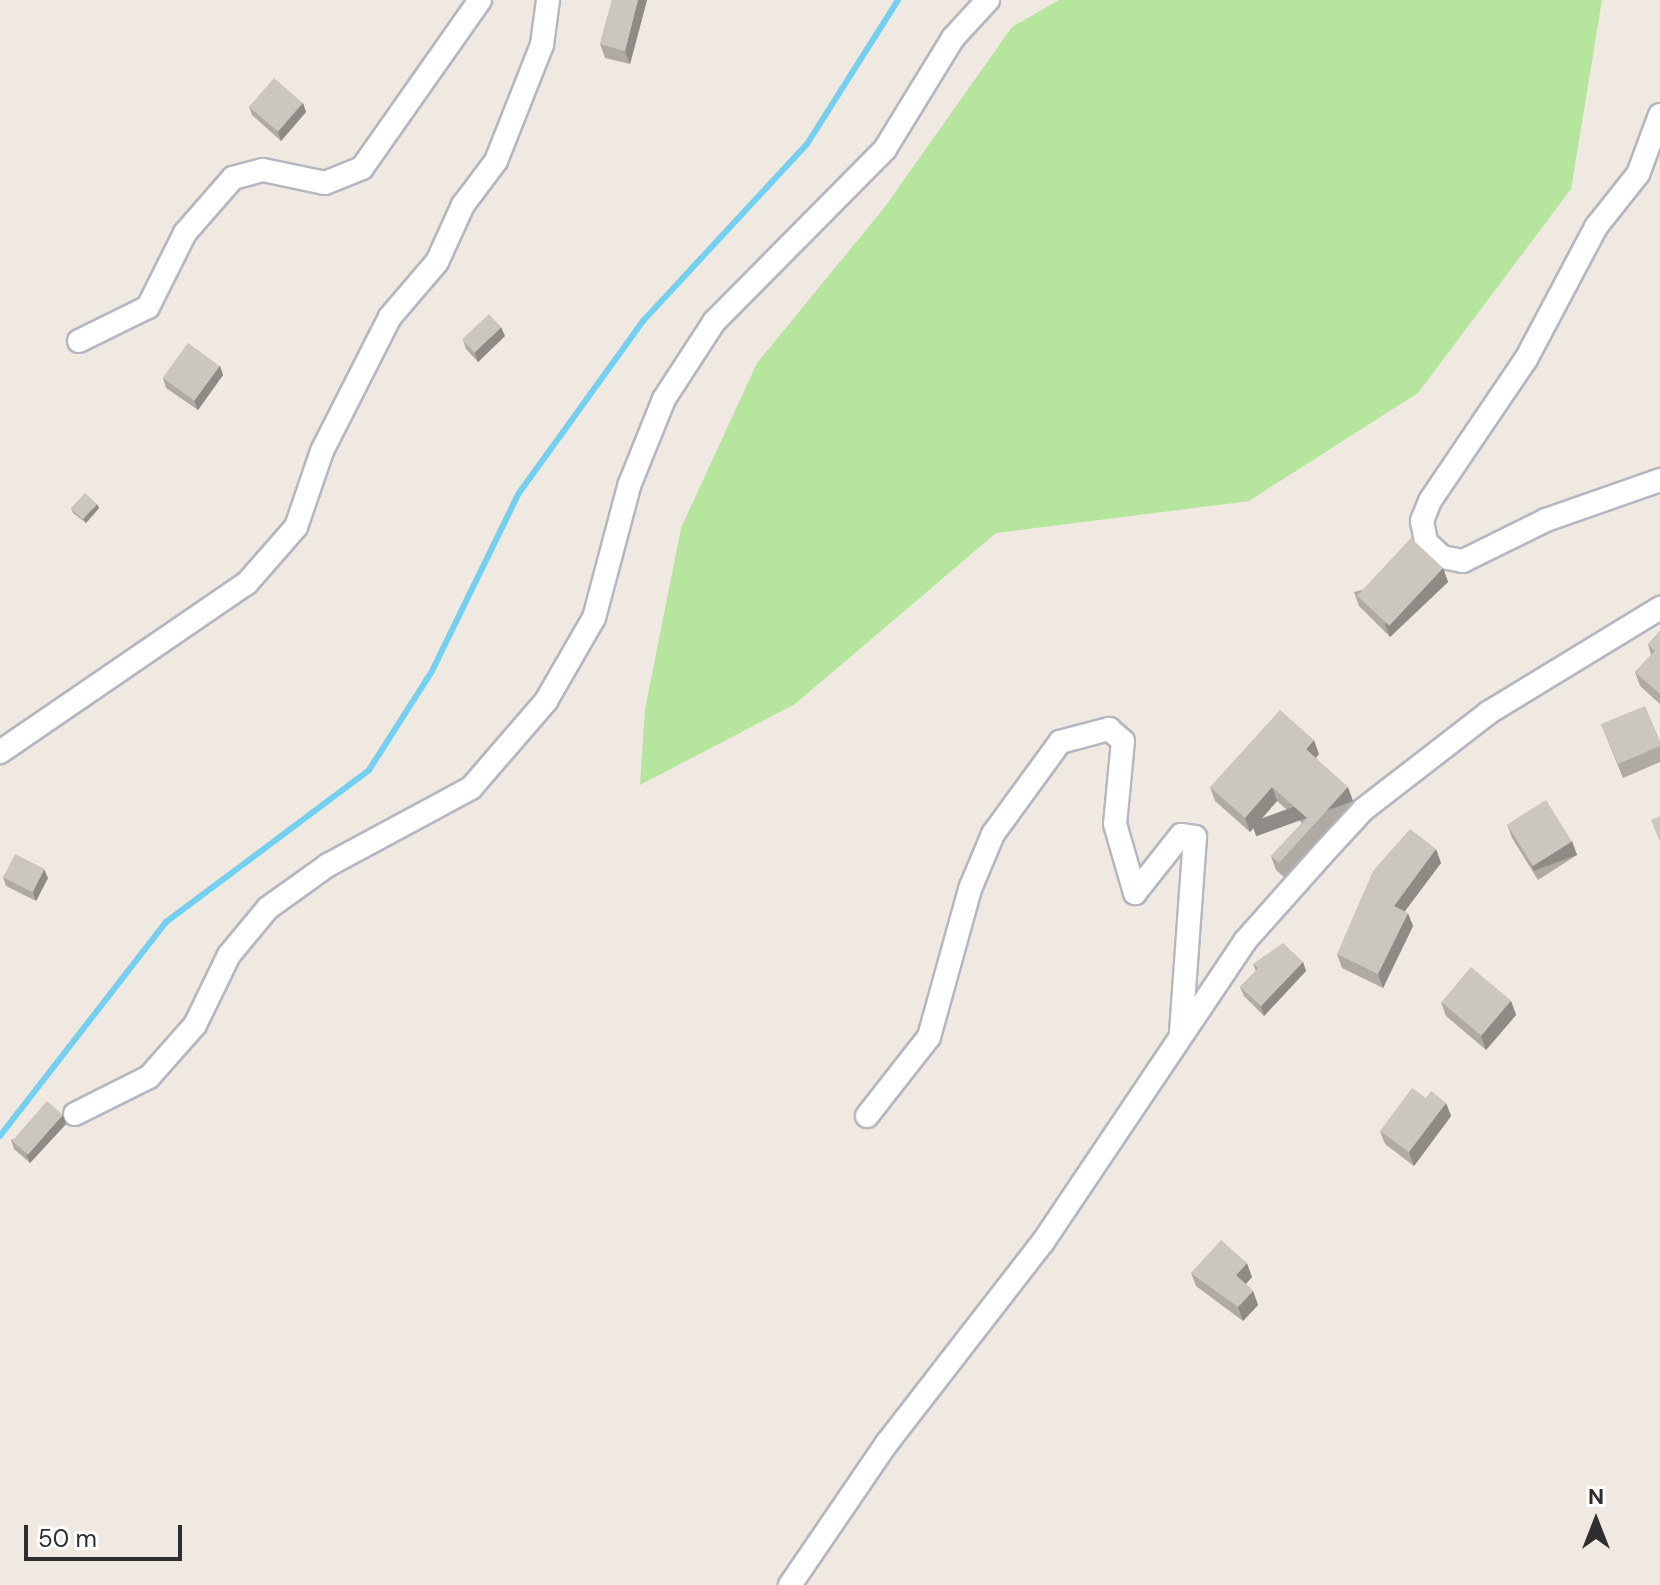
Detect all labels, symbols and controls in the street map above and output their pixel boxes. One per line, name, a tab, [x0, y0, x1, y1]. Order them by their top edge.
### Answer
north arrow	[1556, 1481, 1636, 1561]
text: N	[1588, 1482, 1604, 1511]
scale bar	[28, 1509, 186, 1559]
text: 50 m	[38, 1523, 97, 1554]

